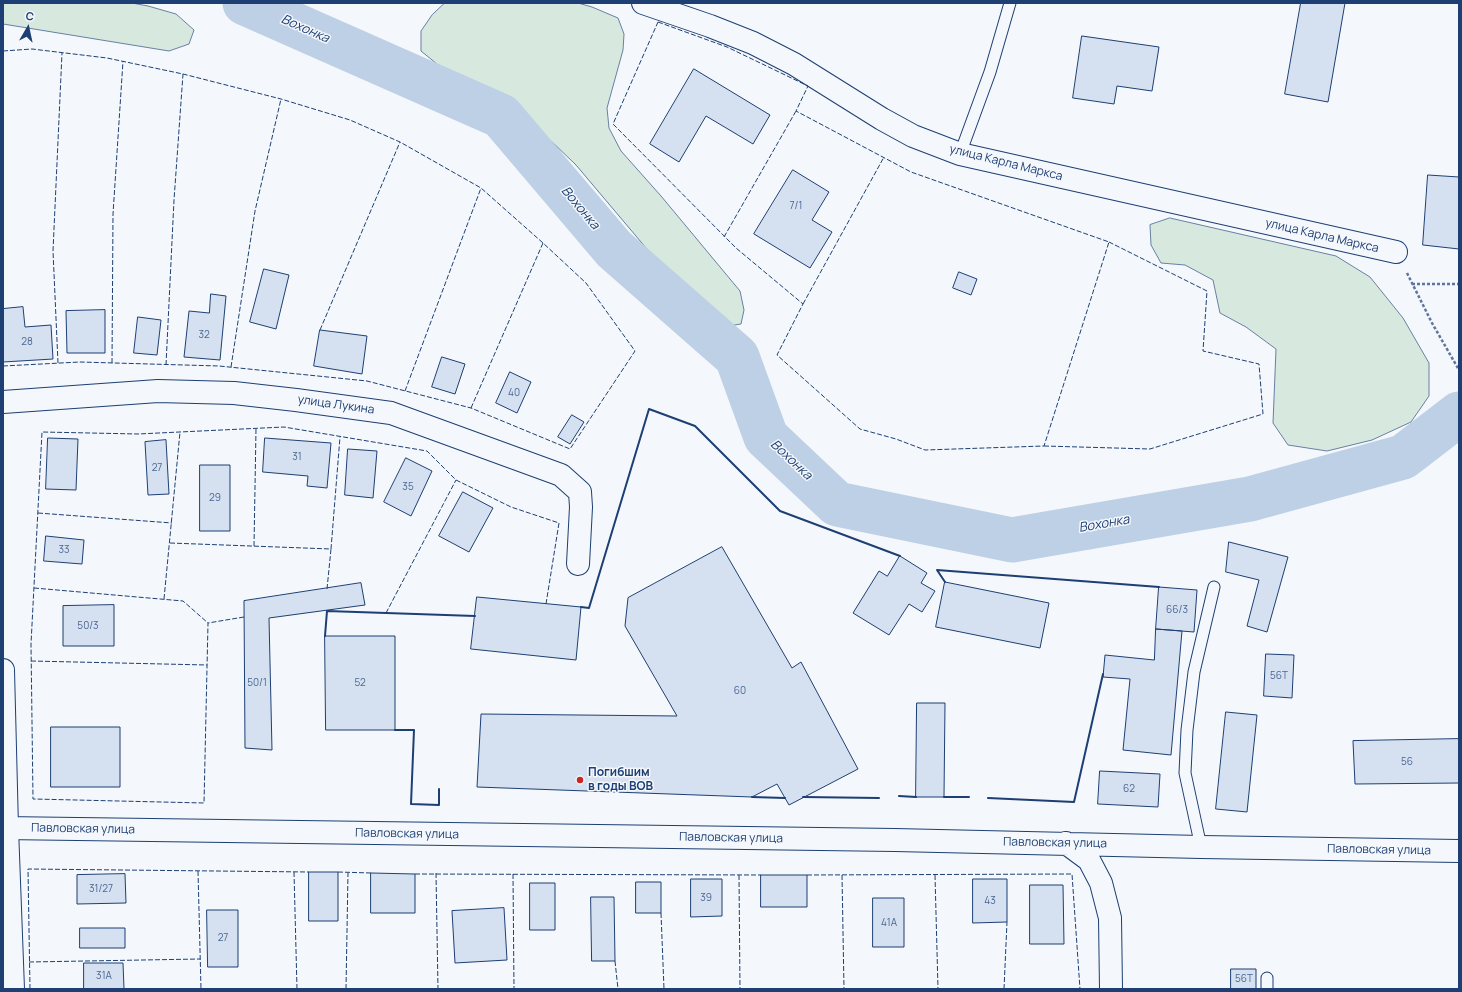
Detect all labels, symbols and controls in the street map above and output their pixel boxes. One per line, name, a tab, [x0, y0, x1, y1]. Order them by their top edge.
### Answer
north arrow	[8, 8, 48, 48]
text: С	[25, 8, 35, 24]
water label: Вохонка	[278, 11, 332, 47]
street label: улица Карла Маркса	[948, 142, 1064, 184]
water label: Вохонка	[558, 183, 602, 233]
house number: 7/1	[790, 200, 802, 212]
street label: улица Карла Маркса	[1264, 216, 1380, 256]
house number: 32	[198, 329, 210, 341]
house number: 28	[21, 336, 33, 348]
house number: 40	[508, 387, 520, 399]
street label: улица Лукина	[297, 392, 375, 418]
water label: Вохонка	[767, 437, 815, 483]
house number: 31	[292, 451, 302, 463]
house number: 27	[152, 462, 162, 474]
house number: 35	[402, 481, 414, 493]
house number: 29	[209, 492, 221, 504]
water label: Вохонка	[1077, 512, 1131, 536]
house number: 33	[58, 544, 70, 556]
house number: 66/3	[1166, 604, 1188, 616]
house number: 50/3	[77, 620, 99, 632]
house number: 56Т	[1270, 670, 1288, 682]
house number: 50/1	[247, 677, 267, 689]
house number: 52	[354, 677, 366, 689]
house number: 60	[734, 685, 746, 697]
house number: 56	[1401, 756, 1413, 768]
place label: Погибшим в годы ВОВ	[588, 766, 653, 794]
marker: Погибшим в годы ВОВ	[575, 775, 585, 785]
house number: 62	[1123, 783, 1135, 795]
street label: Павловская улица	[31, 821, 135, 837]
street label: Павловская улица	[355, 826, 459, 842]
street label: Павловская улица	[679, 830, 783, 846]
street label: Павловская улица	[1003, 835, 1107, 851]
street label: Павловская улица	[1327, 842, 1431, 858]
house number: 31/27	[89, 883, 113, 895]
house number: 39	[700, 892, 712, 904]
house number: 43	[984, 895, 996, 907]
house number: 41А	[881, 917, 897, 929]
house number: 27	[218, 932, 228, 944]
house number: 31А	[96, 970, 112, 982]
house number: 56Т	[1235, 973, 1253, 985]

